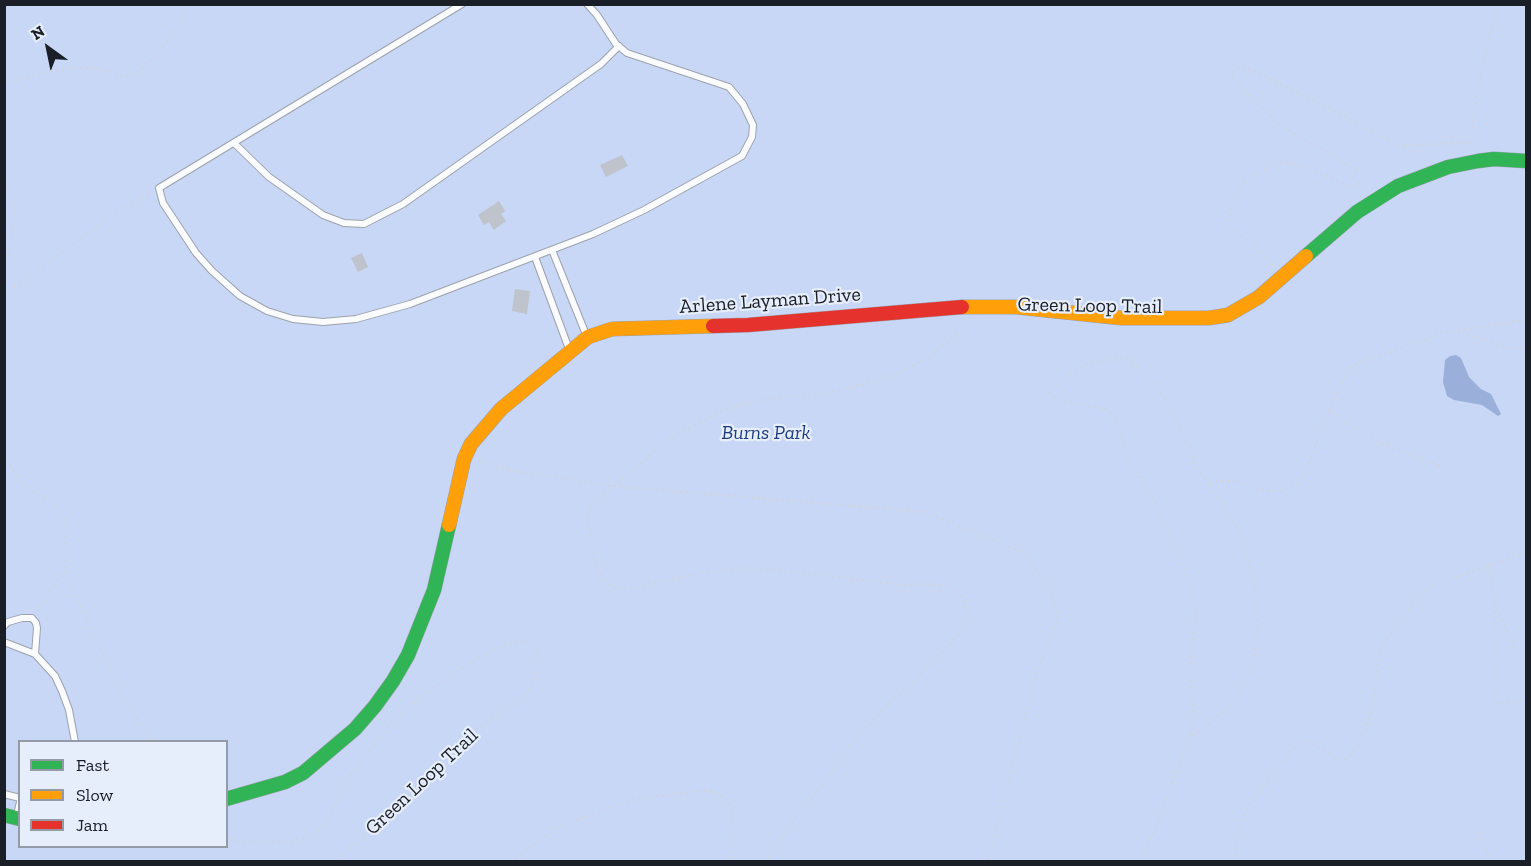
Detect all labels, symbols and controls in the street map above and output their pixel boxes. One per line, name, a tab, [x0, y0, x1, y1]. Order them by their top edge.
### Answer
north arrow	[18, 18, 78, 78]
text: N	[28, 21, 48, 44]
street label: Arlene Layman Drive	[679, 283, 861, 319]
street label: Green Loop Trail	[1017, 293, 1163, 319]
park label: Burns Park	[721, 421, 811, 445]
street label: Green Loop Trail	[361, 724, 483, 840]
legend	[18, 740, 228, 848]
text: Fast	[76, 754, 109, 776]
text: Slow	[76, 784, 113, 806]
text: Jam	[76, 814, 108, 836]

